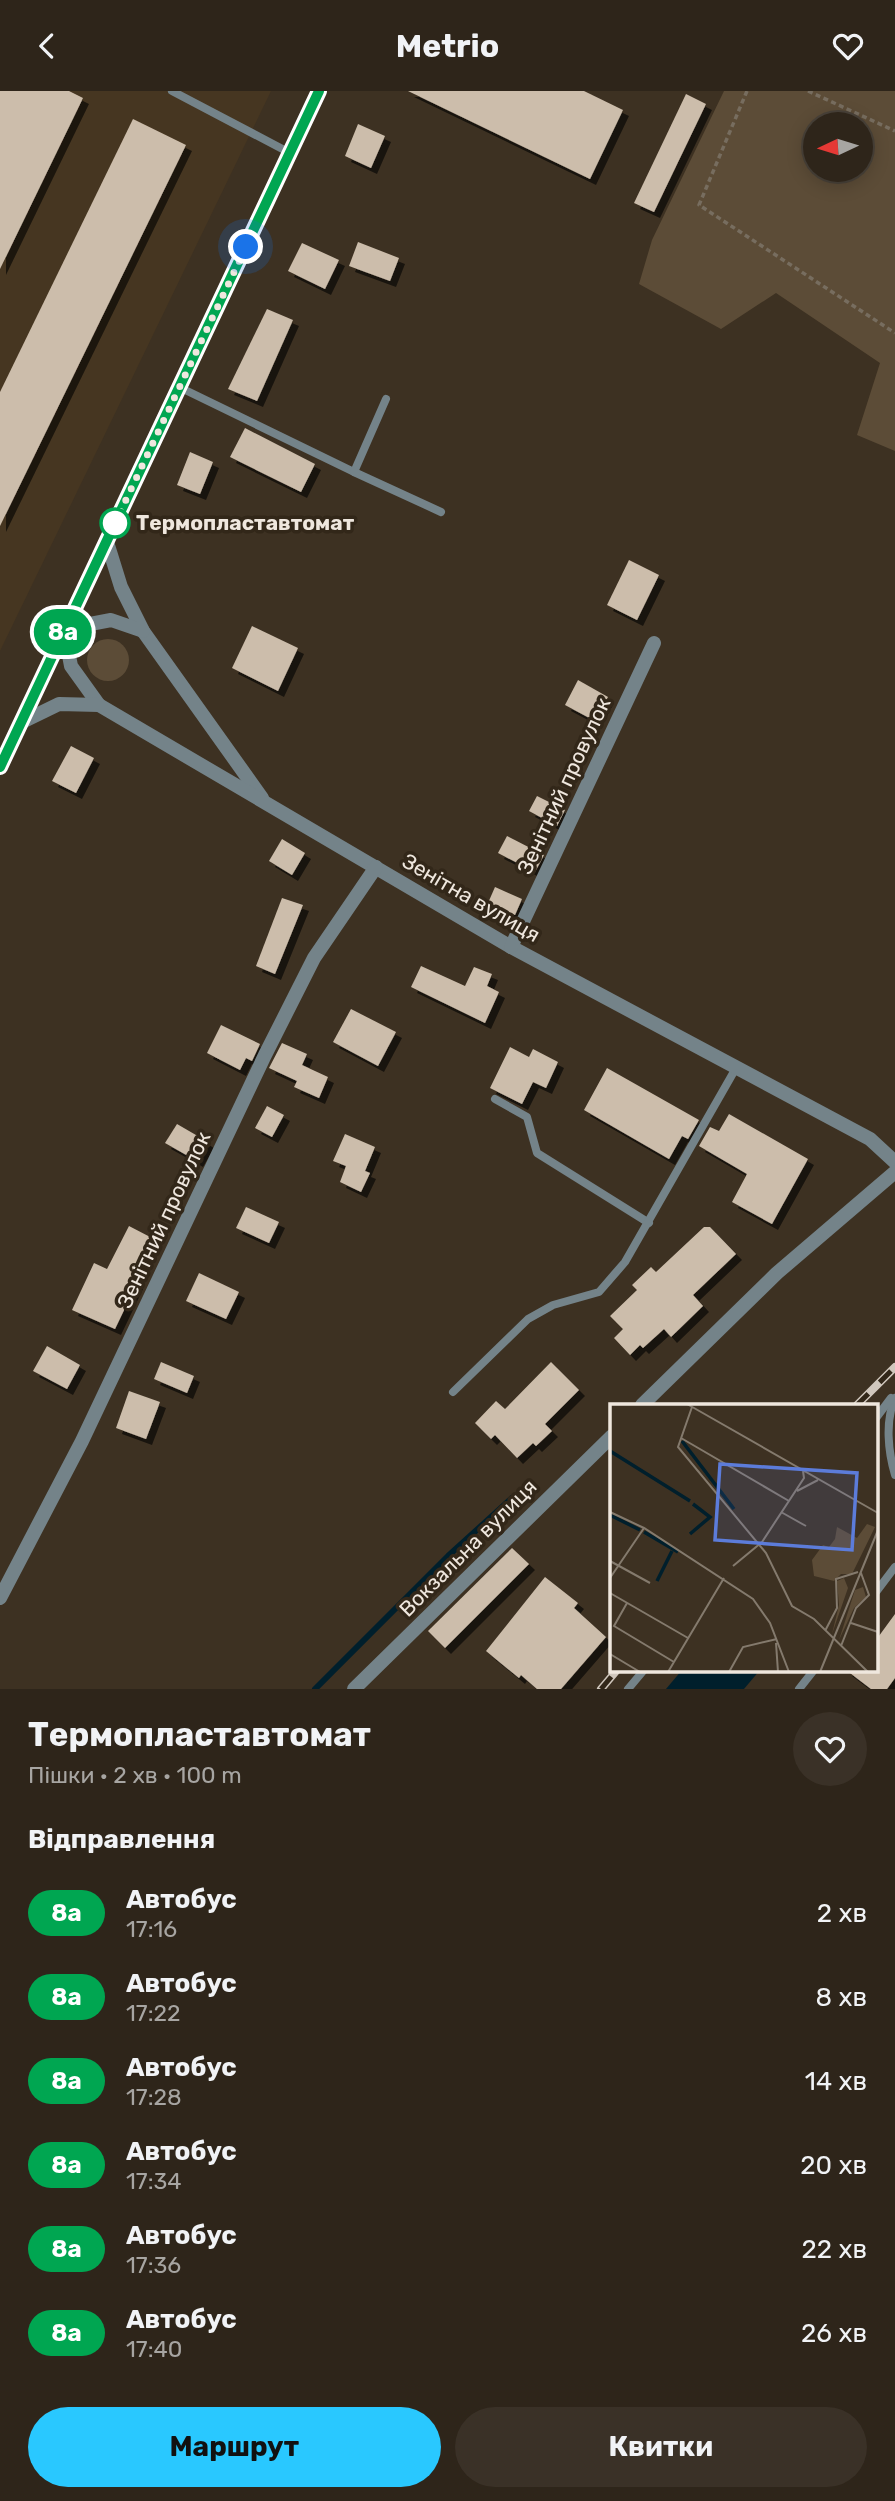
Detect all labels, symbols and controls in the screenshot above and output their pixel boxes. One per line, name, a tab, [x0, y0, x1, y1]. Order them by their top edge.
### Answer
icon: back	[28, 27, 66, 65]
text: Metrio	[396, 27, 499, 65]
icon: heart	[829, 27, 867, 65]
north arrow	[803, 112, 873, 182]
map controls	[803, 112, 873, 182]
your location	[228, 229, 263, 264]
marker: Термопластавтомат	[100, 508, 130, 538]
place label: Термопластавтомат	[136, 510, 355, 535]
line badge: 8а	[32, 609, 94, 655]
text: 8а	[48, 618, 78, 646]
street label: Зенітний провулок	[512, 693, 615, 878]
street label: Зенітна вулиця	[398, 848, 545, 947]
street label: Зенітний провулок	[112, 1127, 215, 1312]
inset map	[610, 1404, 878, 1671]
street label: Вокзальна вулиця	[394, 1474, 542, 1622]
button: heart	[793, 1712, 867, 1786]
text: Термопластавтомат	[28, 1715, 371, 1754]
text: Пішки · 2 хв · 100 m	[28, 1761, 242, 1789]
text: Відправлення	[28, 1824, 215, 1855]
text: Автобус	[126, 1884, 237, 1915]
text: 2 хв	[817, 1898, 867, 1929]
text: 8а	[51, 1899, 82, 1927]
text: 17:16	[126, 1915, 177, 1943]
text: Автобус	[126, 1968, 237, 1999]
text: 8 хв	[815, 1982, 867, 2013]
text: 8а	[51, 1983, 82, 2011]
text: 17:22	[126, 1999, 181, 2027]
text: Автобус	[126, 2052, 237, 2083]
text: 14 хв	[805, 2066, 867, 2097]
text: 8а	[51, 2067, 82, 2095]
text: 17:28	[126, 2083, 182, 2111]
text: Автобус	[126, 2136, 237, 2167]
text: 20 хв	[800, 2150, 867, 2181]
text: 8а	[51, 2151, 82, 2179]
text: 17:34	[126, 2167, 182, 2195]
text: Автобус	[126, 2220, 237, 2251]
text: 22 хв	[802, 2234, 867, 2265]
text: 8а	[51, 2235, 82, 2263]
text: 17:36	[126, 2251, 181, 2279]
text: Автобус	[126, 2304, 237, 2335]
text: 26 хв	[801, 2318, 867, 2349]
text: 8а	[51, 2319, 82, 2347]
text: 17:40	[126, 2335, 182, 2363]
button: Маршрут	[28, 2407, 441, 2487]
button: Квитки	[455, 2407, 867, 2487]

